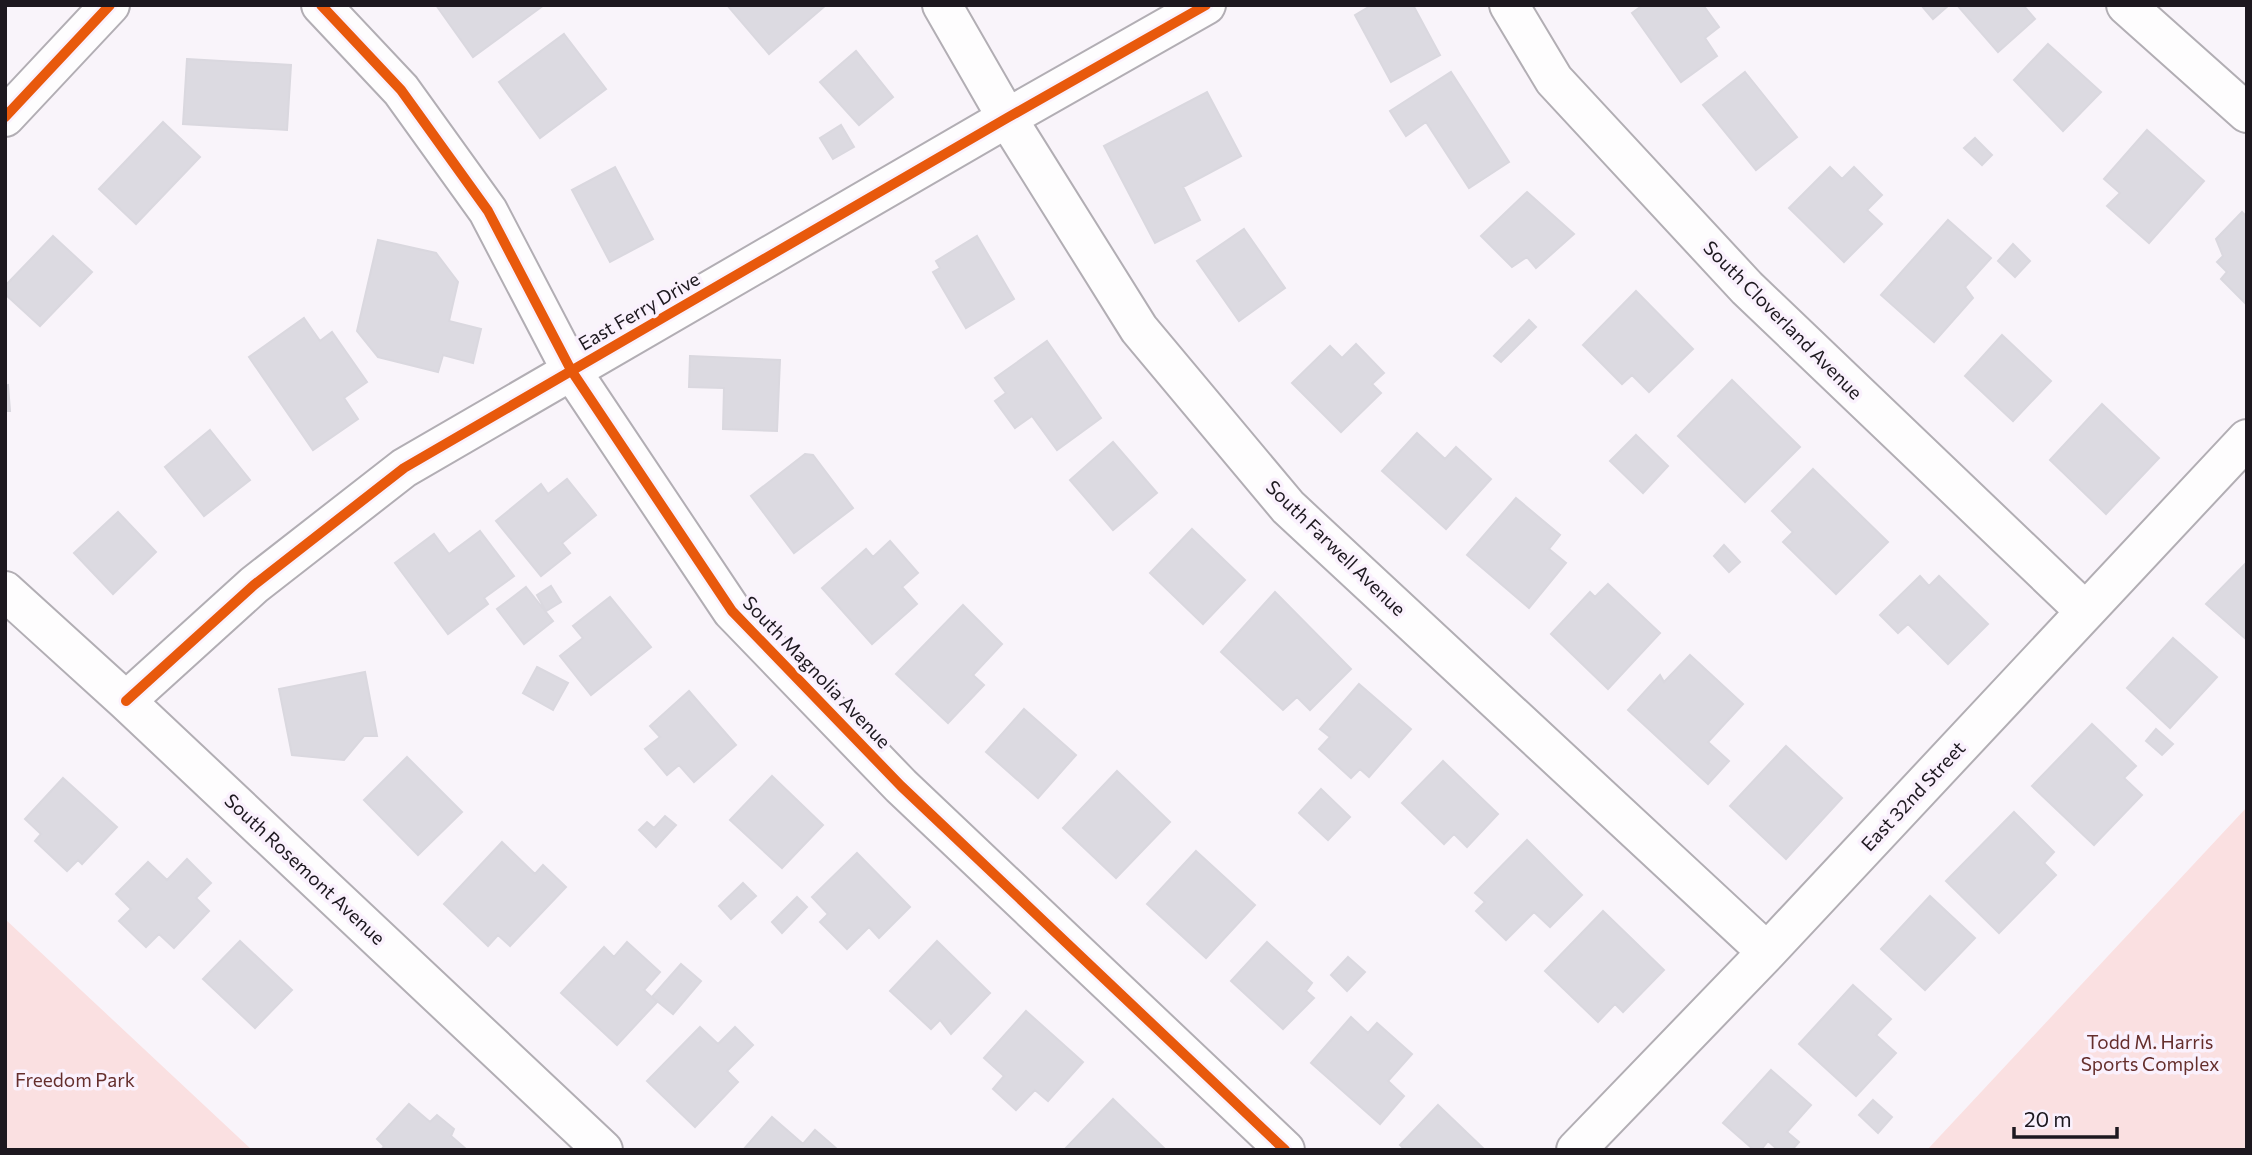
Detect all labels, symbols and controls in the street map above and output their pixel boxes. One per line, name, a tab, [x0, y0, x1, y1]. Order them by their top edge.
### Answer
street label: South Cloverland Avenue	[1699, 236, 1867, 404]
street label: East Ferry Drive	[574, 267, 704, 355]
street label: South Farwell Avenue	[1262, 475, 1411, 620]
street label: South Magnolia Avenue	[739, 591, 896, 752]
street label: East 32nd Street	[1856, 736, 1970, 855]
street label: South Rosemont Avenue	[220, 788, 390, 949]
park label: Todd M. Harris Sports Complex	[2081, 1030, 2219, 1075]
park label: Freedom Park	[15, 1068, 135, 1091]
scale bar	[2014, 1096, 2117, 1140]
text: 20 m	[2024, 1106, 2072, 1131]

